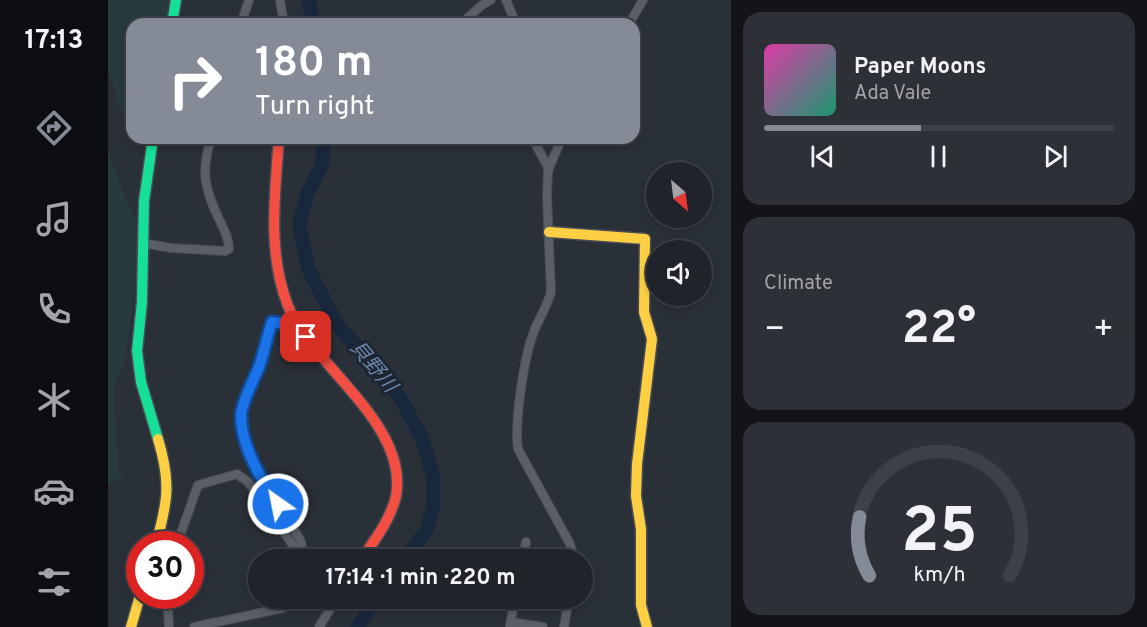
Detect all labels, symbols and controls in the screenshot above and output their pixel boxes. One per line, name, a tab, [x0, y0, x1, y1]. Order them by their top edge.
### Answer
text: 17:13	[25, 24, 83, 58]
text: 180 m	[255, 38, 372, 91]
icon: right	[156, 42, 234, 120]
text: Paper Moons	[854, 54, 986, 81]
text: Ada Vale	[854, 81, 931, 107]
text: Turn right	[255, 90, 374, 124]
icon: directions	[33, 107, 75, 149]
icon: previous	[806, 140, 839, 173]
icon: pause	[922, 140, 955, 173]
icon: next	[1039, 140, 1072, 173]
north arrow	[646, 162, 712, 228]
map controls	[646, 162, 712, 306]
icon: music	[33, 198, 75, 240]
button: sound	[646, 240, 712, 306]
text: Climate	[764, 271, 833, 297]
icon: phone	[33, 288, 75, 330]
text: 22°	[902, 302, 976, 359]
text: −	[764, 310, 785, 352]
text: +	[1093, 310, 1114, 352]
pin	[280, 311, 331, 362]
icon: arrive	[289, 320, 322, 353]
water label: 貝野川	[343, 336, 403, 400]
icon: climate	[33, 379, 75, 421]
icon: car	[33, 470, 75, 512]
position arrow	[246, 472, 310, 536]
text: 25	[901, 495, 977, 574]
speed limit sign: 30	[126, 531, 204, 609]
icon: filters	[33, 561, 75, 603]
text: km/h	[913, 562, 965, 589]
text: 17:14 · 1 min · 220 m	[326, 565, 515, 592]

